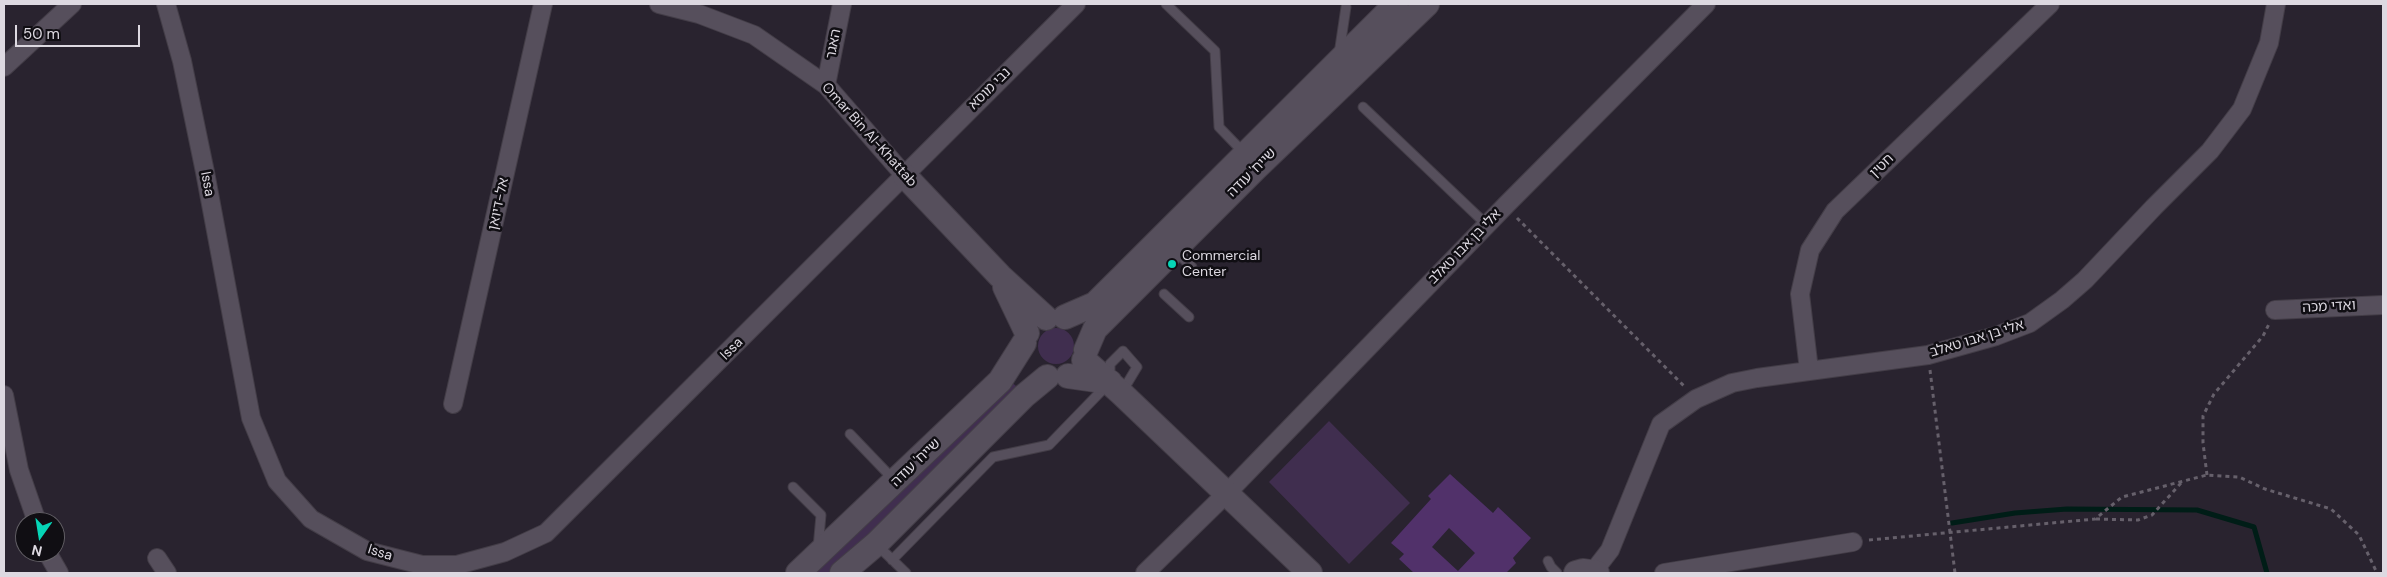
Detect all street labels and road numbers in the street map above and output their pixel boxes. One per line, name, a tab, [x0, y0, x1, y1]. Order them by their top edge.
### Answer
street label: האגר	[823, 28, 845, 60]
street label: נבי מוסא	[966, 65, 1014, 113]
street label: Omar Bin Al-Khattab	[818, 79, 920, 191]
street label: שייח' עודה	[1224, 145, 1280, 201]
street label: חטין	[1866, 151, 1898, 181]
street label: Issa	[196, 170, 218, 198]
street label: אל-דיואן	[485, 176, 513, 232]
street label: אלי בן אבו טאלב	[1425, 206, 1505, 288]
street label: ואדי מכה	[2302, 297, 2356, 317]
street label: אלי בן אבו טאלב	[1928, 317, 2026, 361]
street label: Issa	[717, 334, 747, 364]
street label: שייח' עודה	[888, 435, 944, 491]
street label: Issa	[366, 541, 394, 565]

